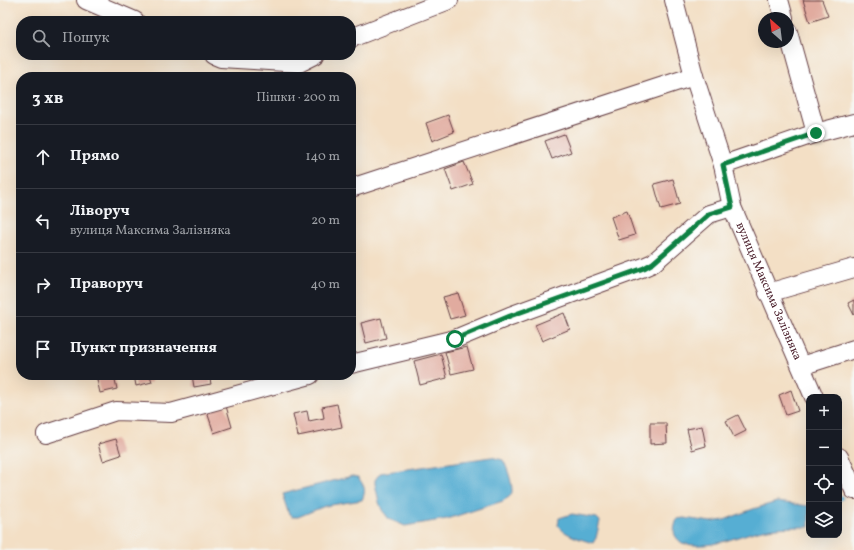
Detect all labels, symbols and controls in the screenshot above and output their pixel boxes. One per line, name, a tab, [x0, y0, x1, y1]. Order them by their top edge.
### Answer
north arrow	[758, 12, 794, 48]
search box	[16, 16, 356, 60]
icon: search	[30, 27, 52, 49]
text: Пошук	[62, 28, 110, 49]
text: 3 хв	[32, 87, 63, 110]
text: Пішки · 200 m	[256, 89, 340, 107]
route end	[807, 124, 825, 142]
icon: ahead	[32, 146, 54, 168]
text: Прямо	[70, 146, 119, 167]
text: 140 m	[306, 148, 340, 166]
text: Ліворуч	[70, 201, 130, 222]
icon: left	[32, 210, 54, 232]
text: 20 m	[311, 212, 340, 230]
street label: вулиця Максима Залізняка	[732, 220, 805, 363]
text: вулиця Максима Залізняка	[70, 222, 231, 240]
icon: right	[32, 274, 54, 296]
text: Праворуч	[70, 274, 143, 295]
text: 40 m	[311, 276, 340, 294]
route start	[446, 330, 464, 348]
icon: arrive	[32, 338, 54, 360]
text: Пункт призначення	[70, 338, 217, 359]
map controls	[806, 394, 842, 538]
button: +	[806, 394, 842, 430]
button: −	[806, 430, 842, 466]
button: locate	[806, 466, 842, 502]
button: layers	[806, 502, 842, 538]

